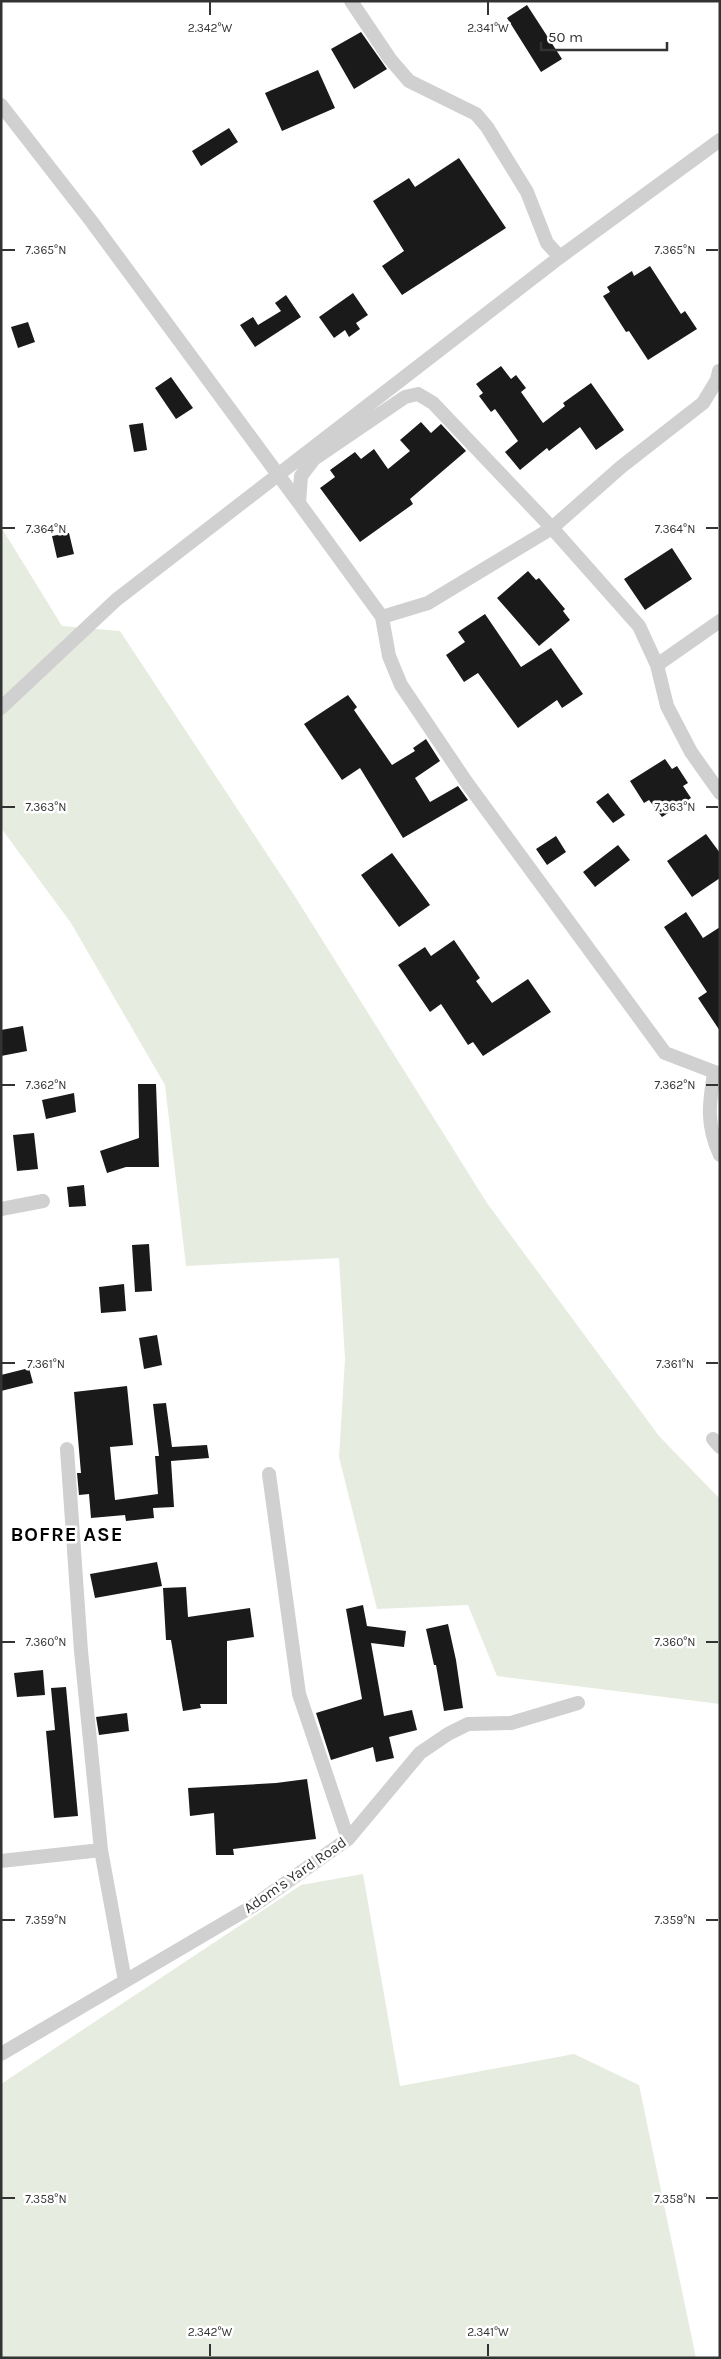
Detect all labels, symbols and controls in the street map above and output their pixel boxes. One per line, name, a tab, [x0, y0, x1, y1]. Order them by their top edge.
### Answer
scale bar	[541, 20, 667, 52]
text: 2.342°W	[188, 21, 233, 35]
text: 2.341°W	[467, 21, 509, 35]
text: 50 m	[548, 28, 583, 46]
text: 7.365°N	[26, 243, 66, 257]
text: 7.365°N	[655, 243, 695, 257]
text: 7.364°N	[26, 522, 66, 536]
text: 7.364°N	[655, 522, 695, 536]
text: 7.363°N	[25, 800, 67, 814]
text: 7.363°N	[654, 800, 696, 814]
text: 7.362°N	[26, 1078, 66, 1092]
text: 7.362°N	[655, 1078, 695, 1092]
text: 7.361°N	[27, 1357, 65, 1371]
text: 7.361°N	[656, 1357, 694, 1371]
district label: BOFRE ASE	[10, 1523, 124, 1546]
text: 7.360°N	[25, 1635, 67, 1649]
text: 7.360°N	[654, 1635, 696, 1649]
street label: Adom's Yard Road	[240, 1833, 350, 1917]
text: 7.359°N	[26, 1913, 66, 1927]
text: 7.359°N	[655, 1913, 695, 1927]
text: 7.358°N	[25, 2192, 67, 2206]
text: 7.358°N	[654, 2192, 696, 2206]
text: 2.342°W	[188, 2325, 233, 2339]
text: 2.341°W	[467, 2325, 509, 2339]

